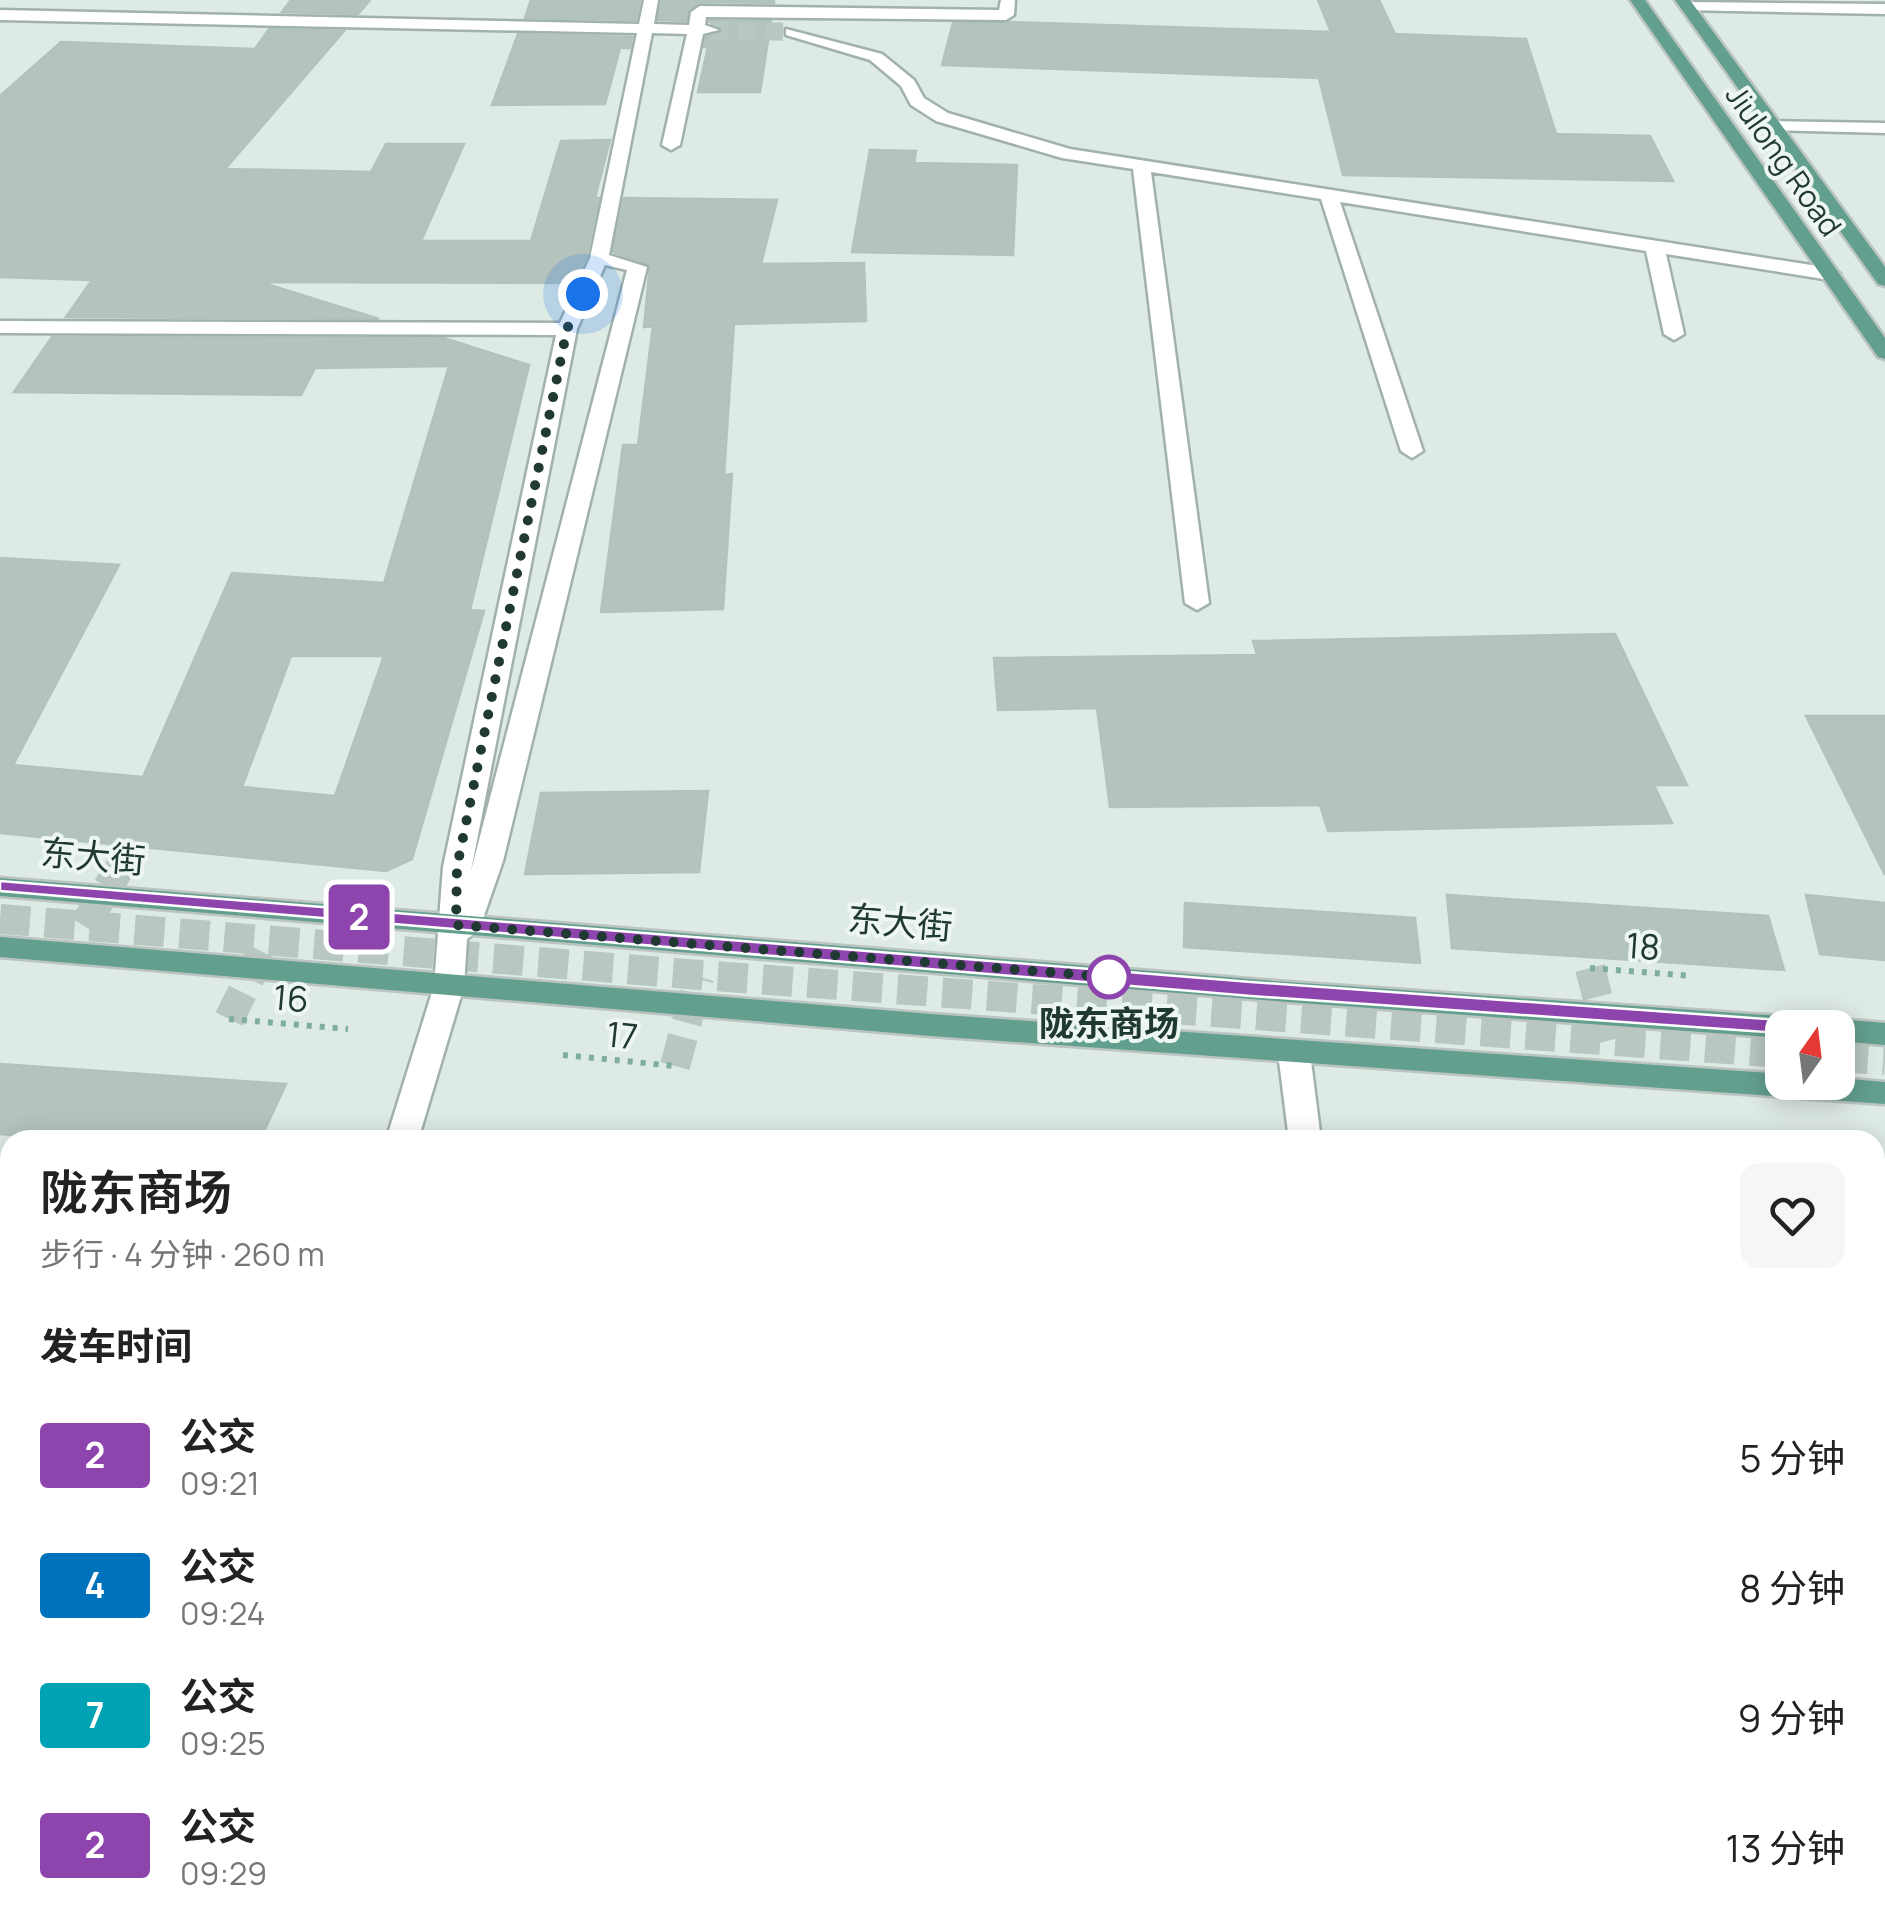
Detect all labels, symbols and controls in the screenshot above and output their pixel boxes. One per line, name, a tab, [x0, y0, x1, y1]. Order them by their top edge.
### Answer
street label: Jiulong Road	[1717, 76, 1852, 244]
your location	[558, 269, 608, 319]
street label: 东大街	[39, 828, 147, 884]
line badge: 2	[326, 884, 392, 950]
text: 2	[349, 893, 369, 941]
street label: 东大街	[846, 894, 954, 950]
street label: 18	[1624, 921, 1662, 971]
marker: 陇东商场	[1088, 956, 1130, 998]
street label: 16	[271, 973, 311, 1023]
place label: 陇东商场	[1039, 999, 1179, 1047]
street label: 17	[604, 1010, 640, 1061]
north arrow	[1765, 1010, 1855, 1100]
map controls	[1765, 1010, 1855, 1100]
text: 陇东商场	[40, 1159, 232, 1224]
button: heart	[1740, 1163, 1845, 1268]
text: 步行 · 4 分钟 · 260 m	[40, 1232, 325, 1276]
text: 发车时间	[40, 1319, 192, 1371]
text: 公交	[180, 1409, 256, 1461]
text: 2	[85, 1431, 105, 1479]
text: 5 分钟	[1739, 1431, 1845, 1483]
text: 09:21	[180, 1461, 260, 1505]
text: 公交	[180, 1539, 256, 1591]
text: 4	[84, 1561, 106, 1609]
text: 8 分钟	[1739, 1561, 1845, 1613]
text: 09:24	[180, 1591, 265, 1635]
text: 公交	[180, 1669, 256, 1721]
text: 7	[86, 1691, 104, 1739]
text: 9 分钟	[1738, 1691, 1845, 1743]
text: 09:25	[180, 1721, 266, 1765]
text: 公交	[180, 1799, 256, 1851]
text: 2	[85, 1821, 105, 1869]
text: 13 分钟	[1726, 1821, 1845, 1873]
text: 09:29	[180, 1851, 267, 1895]

